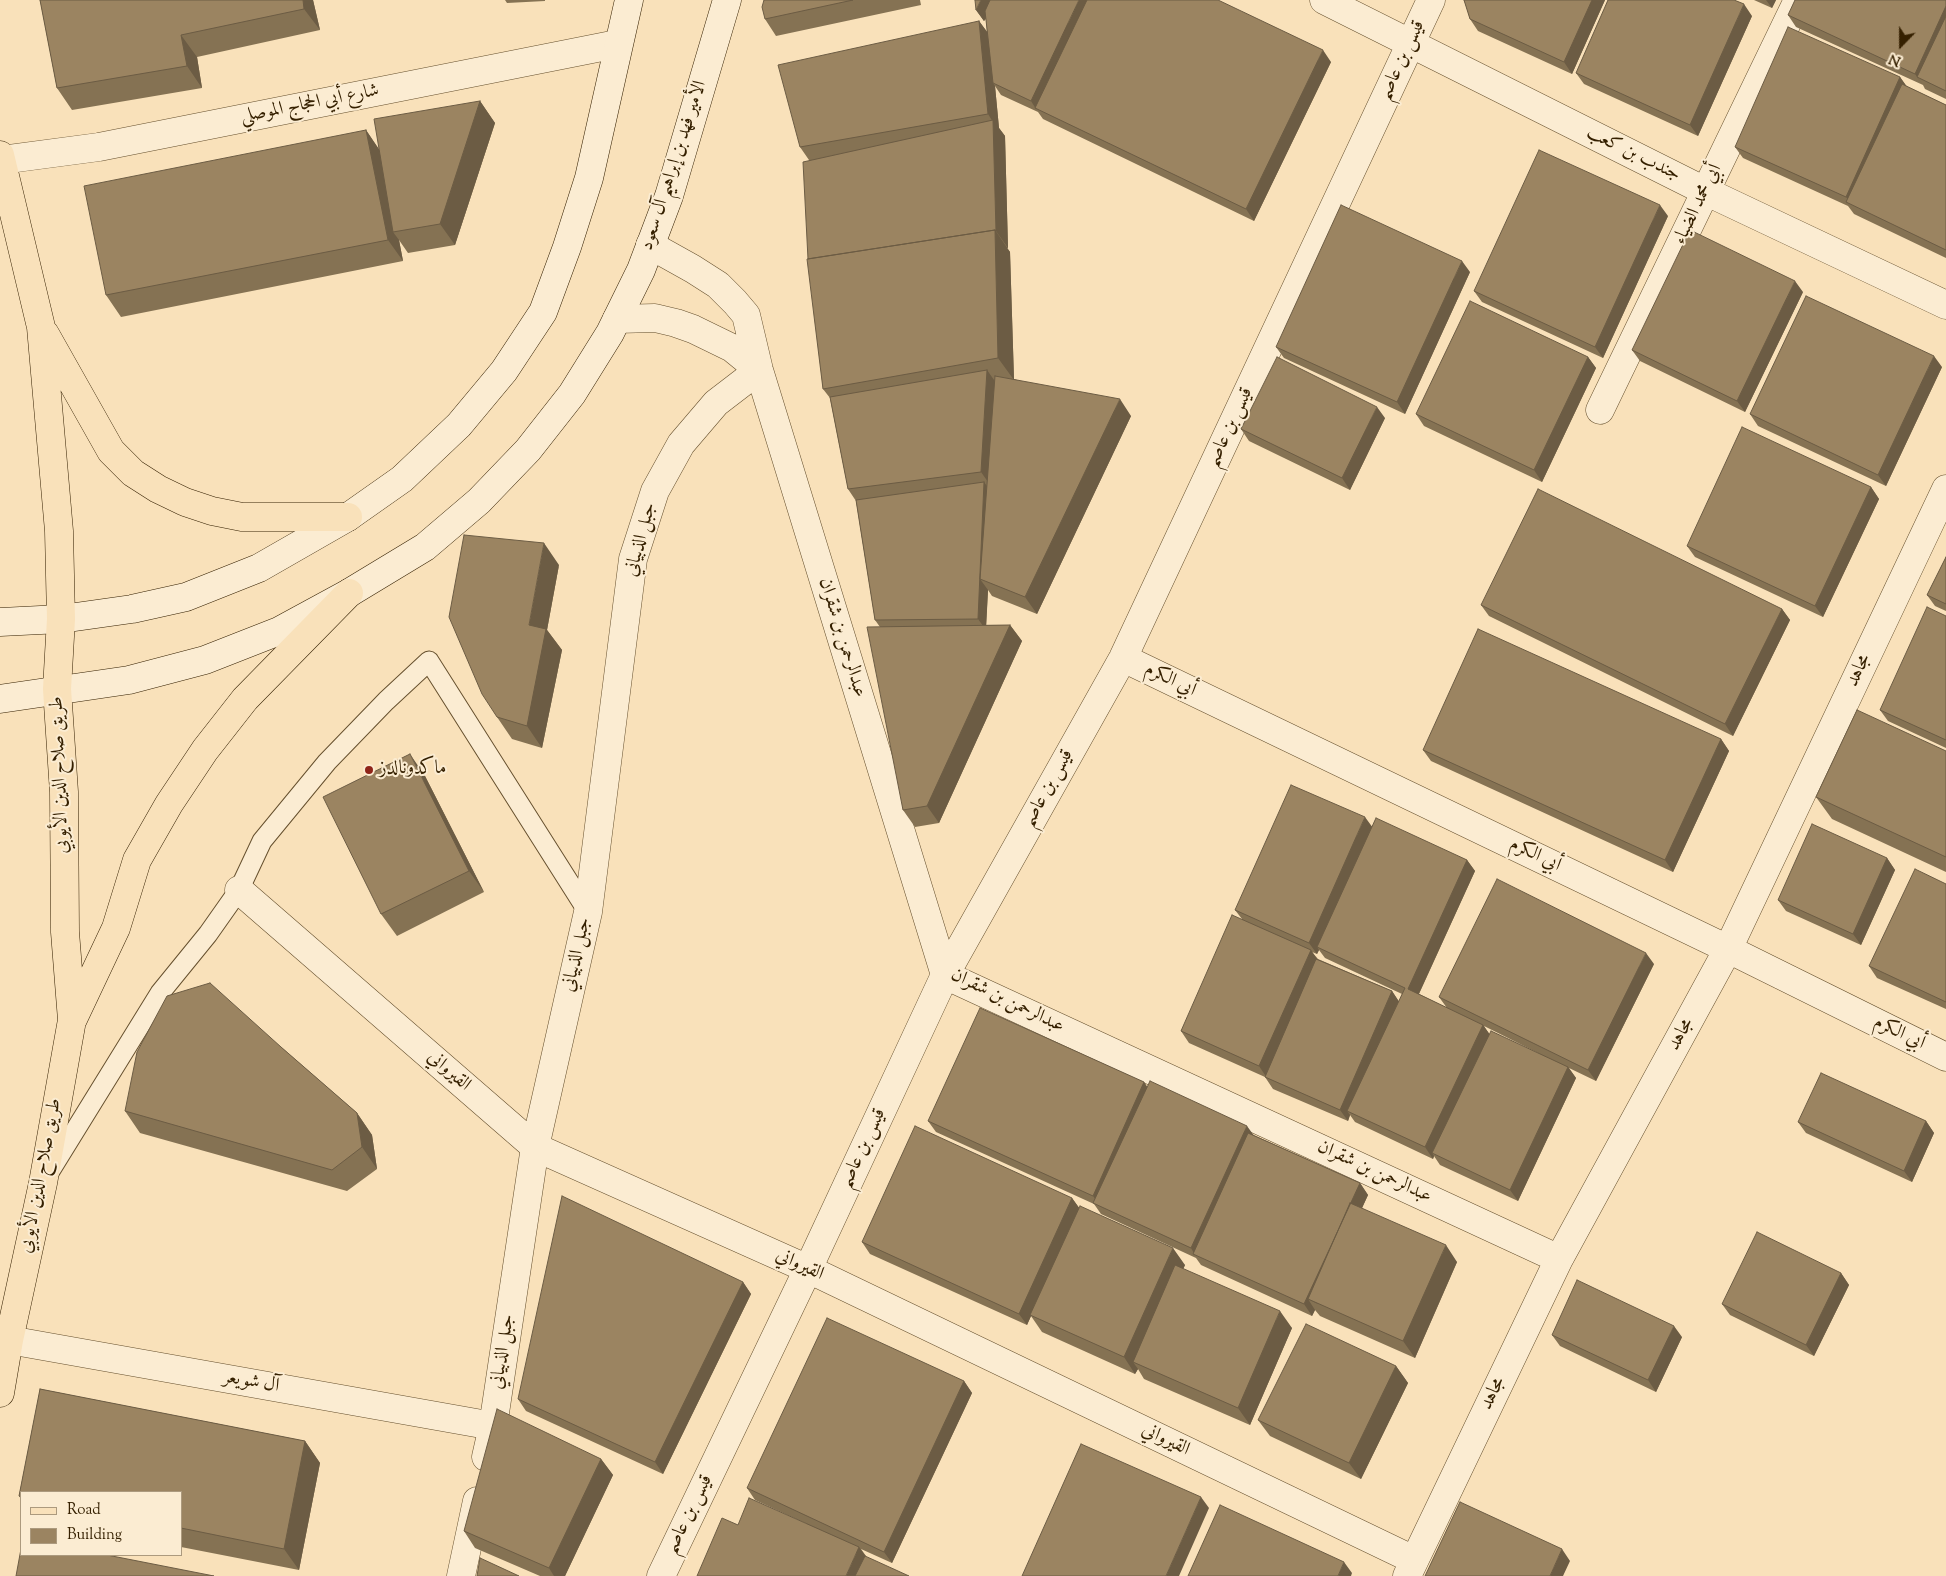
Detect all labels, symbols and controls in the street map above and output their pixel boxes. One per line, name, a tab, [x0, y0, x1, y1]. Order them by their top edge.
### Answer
street label: قيس بن عاصم	[1375, 17, 1431, 105]
north arrow	[1876, 20, 1926, 70]
text: N	[1886, 48, 1904, 70]
street label: الأمير فهد بن إبراهيم آل سعود	[637, 78, 713, 254]
street label: شارع أبي الحجاج الموصلي	[239, 80, 381, 130]
street label: جندب بن كعب	[1582, 122, 1684, 188]
street label: أبي محمد الضياء	[1670, 161, 1728, 249]
street label: قيس بن عاصم	[1203, 384, 1259, 472]
street label: جبل الذبياني	[621, 501, 663, 579]
street label: عبدالرحمن بن شقران	[812, 575, 870, 701]
street label: مجاهد	[1843, 651, 1877, 691]
street label: أبي الكرم	[1140, 659, 1200, 703]
street label: طريق صلاح الدين الأيوبي	[47, 696, 75, 854]
street label: قيس بن عاصم	[1018, 746, 1080, 832]
place label: ماكدونالدز	[379, 759, 446, 781]
marker: ماكدونالدز	[363, 764, 375, 776]
street label: أبي الكرم	[1505, 834, 1565, 878]
street label: جبل الذبياني	[558, 916, 598, 994]
street label: عبدالرحمن بن شقران	[946, 965, 1068, 1039]
street label: أبي الكرم	[1869, 1012, 1929, 1056]
street label: مجاهد	[1664, 1015, 1700, 1055]
street label: القيرواني	[421, 1047, 475, 1097]
street label: طريق صلاح الدين الأيوبي	[16, 1097, 68, 1255]
street label: قيس بن عاصم	[836, 1105, 892, 1193]
street label: عبدالرحمن بن شقران	[1313, 1137, 1435, 1209]
street label: القيرواني	[771, 1245, 827, 1287]
street label: جبل الذبياني	[487, 1313, 521, 1391]
street label: آل شويعر	[221, 1367, 281, 1399]
street label: مجاهد	[1476, 1374, 1512, 1414]
street label: القيرواني	[1137, 1420, 1193, 1462]
street label: قيس بن عاصم	[661, 1472, 719, 1558]
legend	[20, 1491, 182, 1556]
text: Road	[67, 1500, 101, 1521]
text: Building	[67, 1525, 122, 1546]

